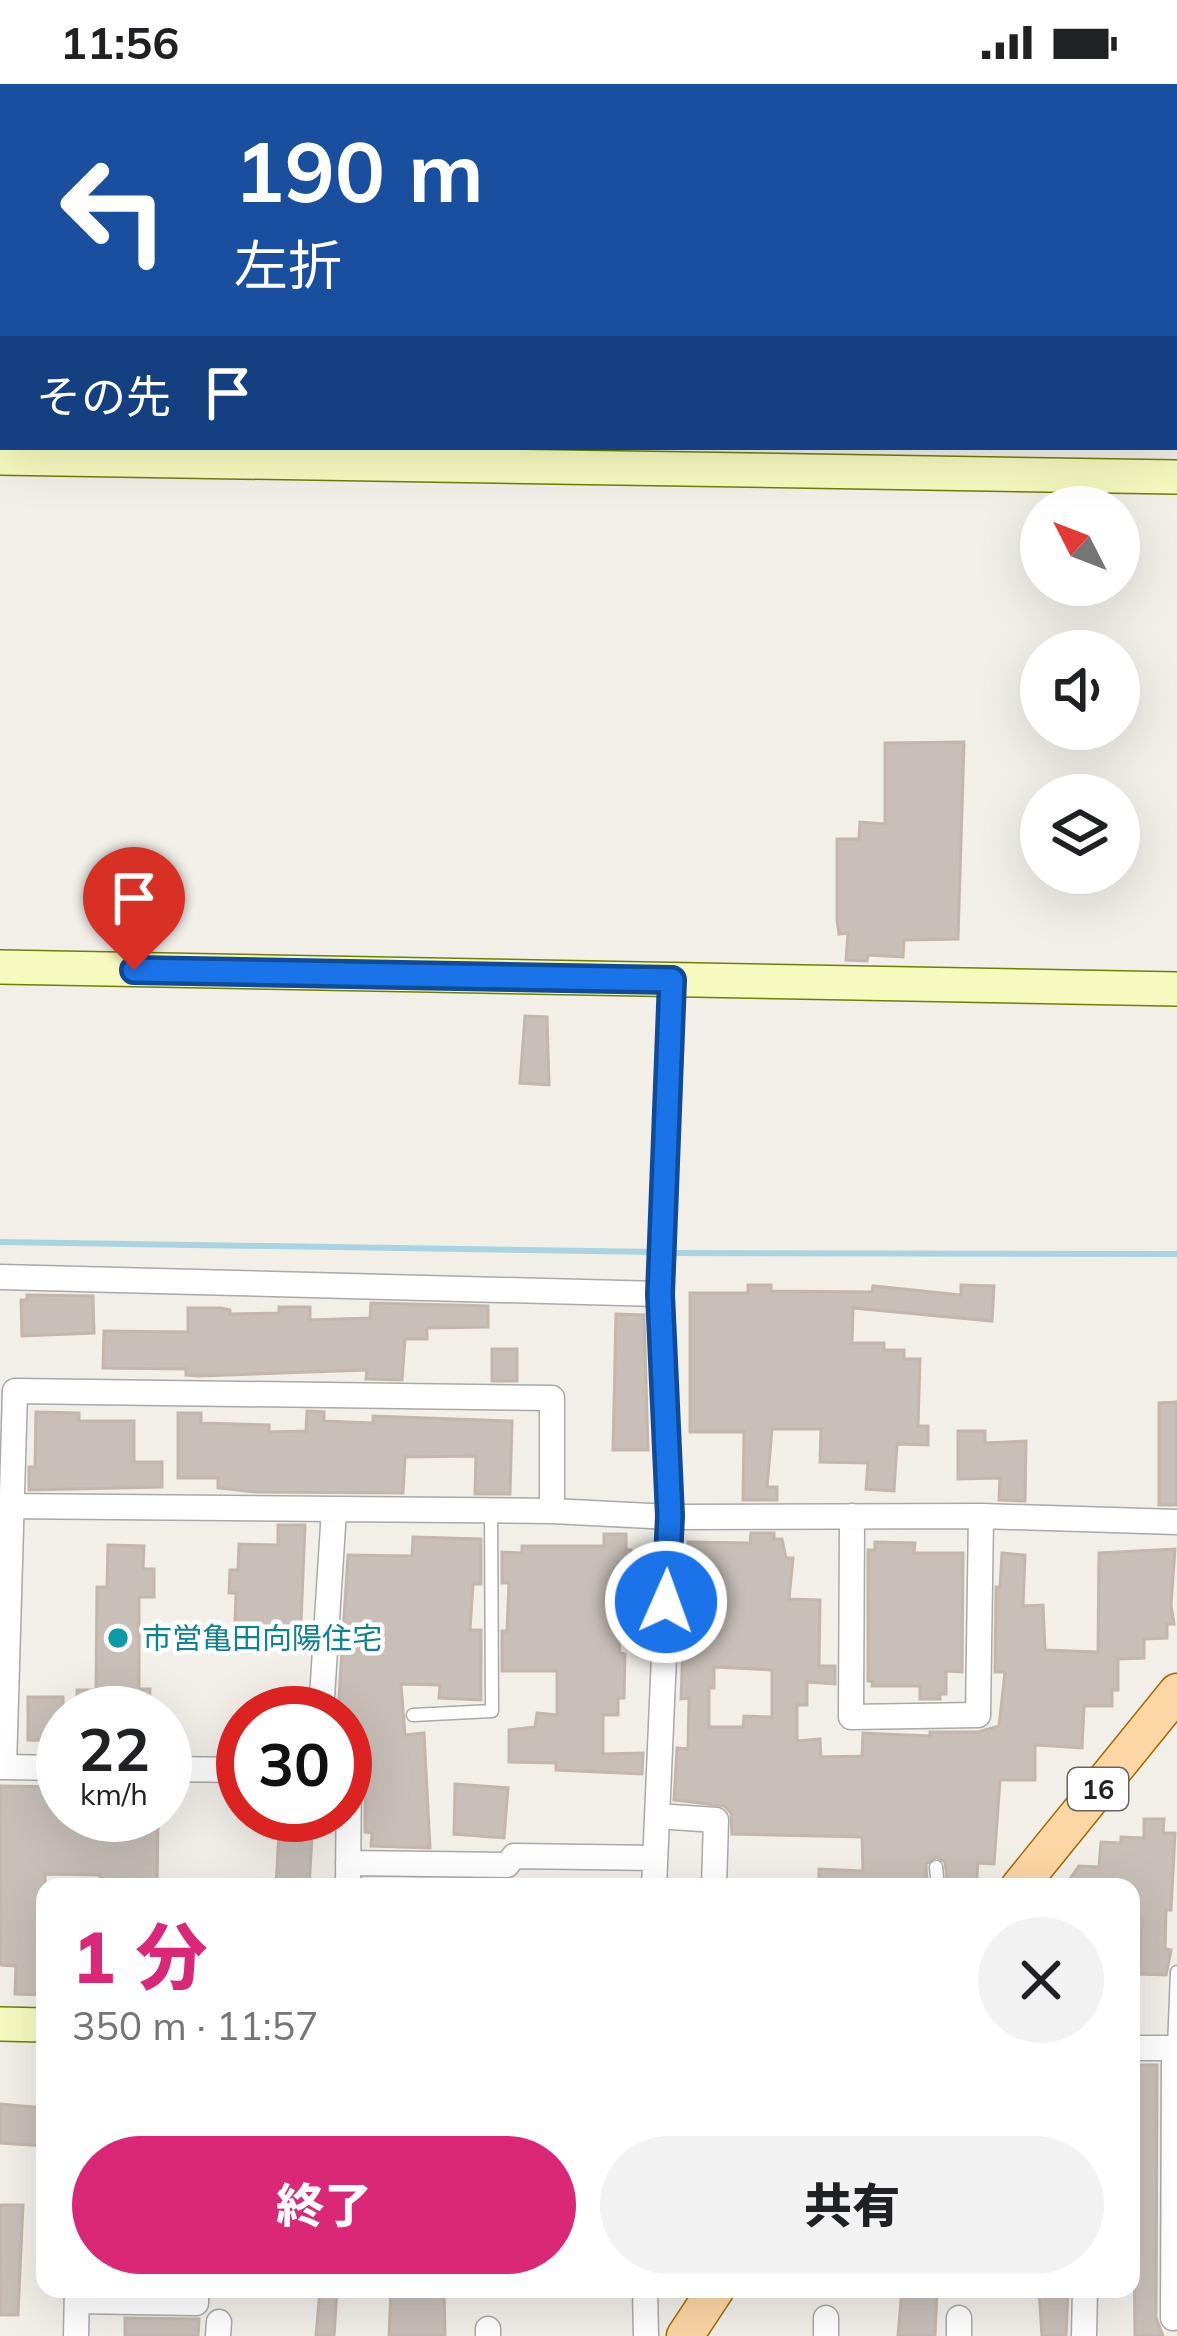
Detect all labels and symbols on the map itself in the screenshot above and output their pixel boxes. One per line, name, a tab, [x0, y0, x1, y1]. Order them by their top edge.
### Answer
north arrow	[1020, 486, 1140, 606]
pin	[83, 847, 185, 970]
position arrow	[603, 1539, 729, 1665]
place label: 市営亀田向陽住宅	[142, 1619, 382, 1657]
marker: 市営亀田向陽住宅	[105, 1625, 131, 1651]
speed limit sign: 30	[216, 1686, 372, 1842]
road number: 16	[1068, 1768, 1128, 1810]

